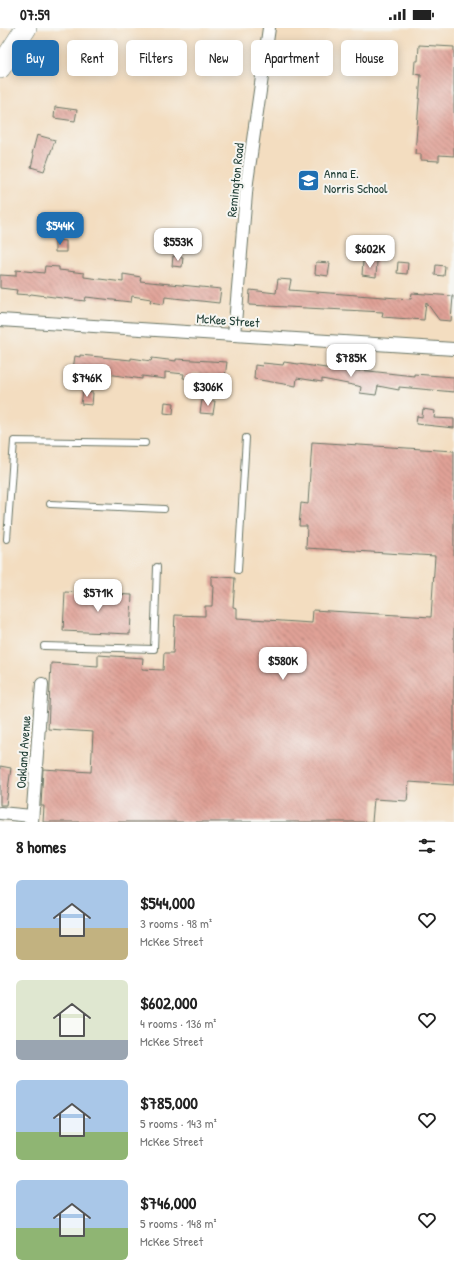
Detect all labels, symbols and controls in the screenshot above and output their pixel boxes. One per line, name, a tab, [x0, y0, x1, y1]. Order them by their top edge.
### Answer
text: 07:59	[20, 4, 49, 25]
chip: Buy	[12, 40, 59, 76]
chip: Rent	[67, 40, 118, 76]
chip: Filters	[126, 40, 187, 76]
chip: New	[195, 40, 243, 76]
chip: Apartment	[251, 40, 333, 76]
chip: House	[341, 40, 398, 76]
street label: Remington Road	[222, 142, 248, 218]
place label: Anna E. Norris School	[324, 164, 388, 197]
school or university icon: Anna E. Norris School	[296, 167, 322, 193]
pin: $544K	[32, 212, 88, 246]
text: $544K	[46, 216, 74, 234]
pin: $553K	[150, 228, 206, 262]
text: $553K	[163, 232, 193, 250]
pin: $602K	[342, 235, 398, 269]
text: $602K	[355, 239, 385, 257]
street label: McKee Street	[196, 309, 261, 331]
pin: $785K	[323, 344, 379, 378]
text: $785K	[336, 348, 366, 366]
pin: $746K	[59, 364, 115, 398]
text: $746K	[72, 368, 102, 386]
pin: $306K	[180, 373, 236, 407]
text: $306K	[193, 377, 223, 395]
pin: $571K	[70, 579, 126, 613]
text: $571K	[83, 583, 113, 601]
pin: $580K	[255, 647, 311, 681]
text: $580K	[268, 651, 298, 669]
street label: Oakland Avenue	[11, 715, 35, 789]
text: 8 homes	[16, 835, 66, 858]
icon: filters	[416, 835, 438, 857]
text: $544,000	[140, 891, 195, 914]
icon: home	[48, 896, 96, 944]
icon: heart	[416, 909, 438, 931]
text: 3 rooms · 98 m²	[140, 914, 212, 932]
text: McKee Street	[140, 932, 203, 950]
text: $602,000	[140, 991, 197, 1014]
icon: home	[48, 996, 96, 1044]
icon: heart	[416, 1009, 438, 1031]
text: 4 rooms · 136 m²	[140, 1014, 216, 1032]
text: McKee Street	[140, 1032, 203, 1050]
text: $785,000	[140, 1091, 198, 1114]
icon: home	[48, 1096, 96, 1144]
icon: heart	[416, 1109, 438, 1131]
text: 5 rooms · 143 m²	[140, 1114, 217, 1132]
text: McKee Street	[140, 1132, 203, 1150]
text: $746,000	[140, 1191, 196, 1214]
icon: home	[48, 1196, 96, 1244]
icon: heart	[416, 1209, 438, 1231]
text: 5 rooms · 148 m²	[140, 1214, 216, 1232]
text: McKee Street	[140, 1232, 203, 1250]

